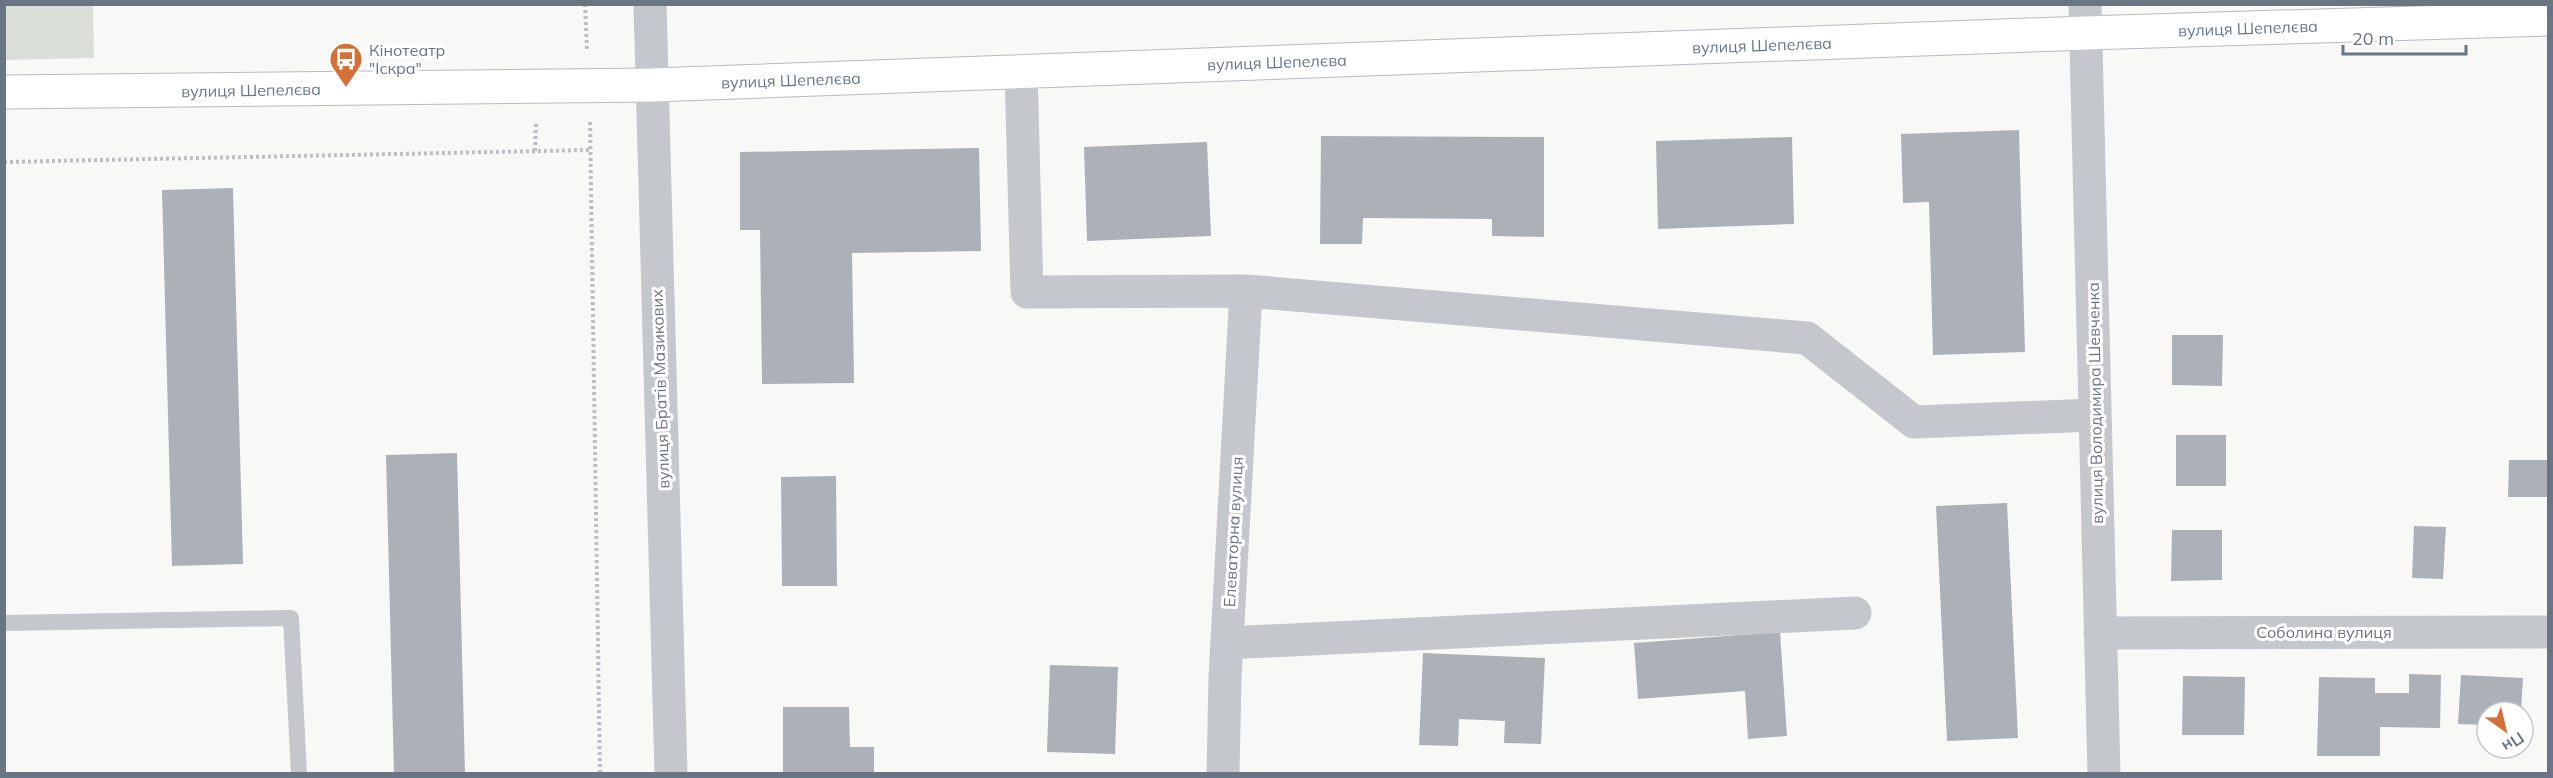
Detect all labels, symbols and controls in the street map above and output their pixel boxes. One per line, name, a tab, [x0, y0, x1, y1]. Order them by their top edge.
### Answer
street label: вулиця Шепелєва	[2178, 16, 2318, 40]
scale bar	[2343, 18, 2466, 56]
text: 20 m	[2352, 27, 2394, 50]
street label: вулиця Шепелєва	[1692, 33, 1832, 57]
place label: Кінотеатр "Іскра"	[369, 40, 445, 78]
bus stop icon: Кінотеатр "Іскра"	[328, 41, 364, 88]
street label: вулиця Шепелєва	[1207, 50, 1347, 74]
street label: вулиця Шепелєва	[721, 68, 861, 92]
street label: вулиця Шепелєва	[181, 79, 321, 101]
street label: вулиця Володимира Шевченка	[2083, 282, 2107, 524]
street label: вулиця Братів Мазикових	[647, 289, 673, 489]
street label: Елеваторна вулиця	[1219, 456, 1247, 608]
street label: Соболина вулиця	[2256, 622, 2392, 642]
north arrow	[2475, 700, 2535, 760]
text: Пн	[2499, 728, 2528, 757]

